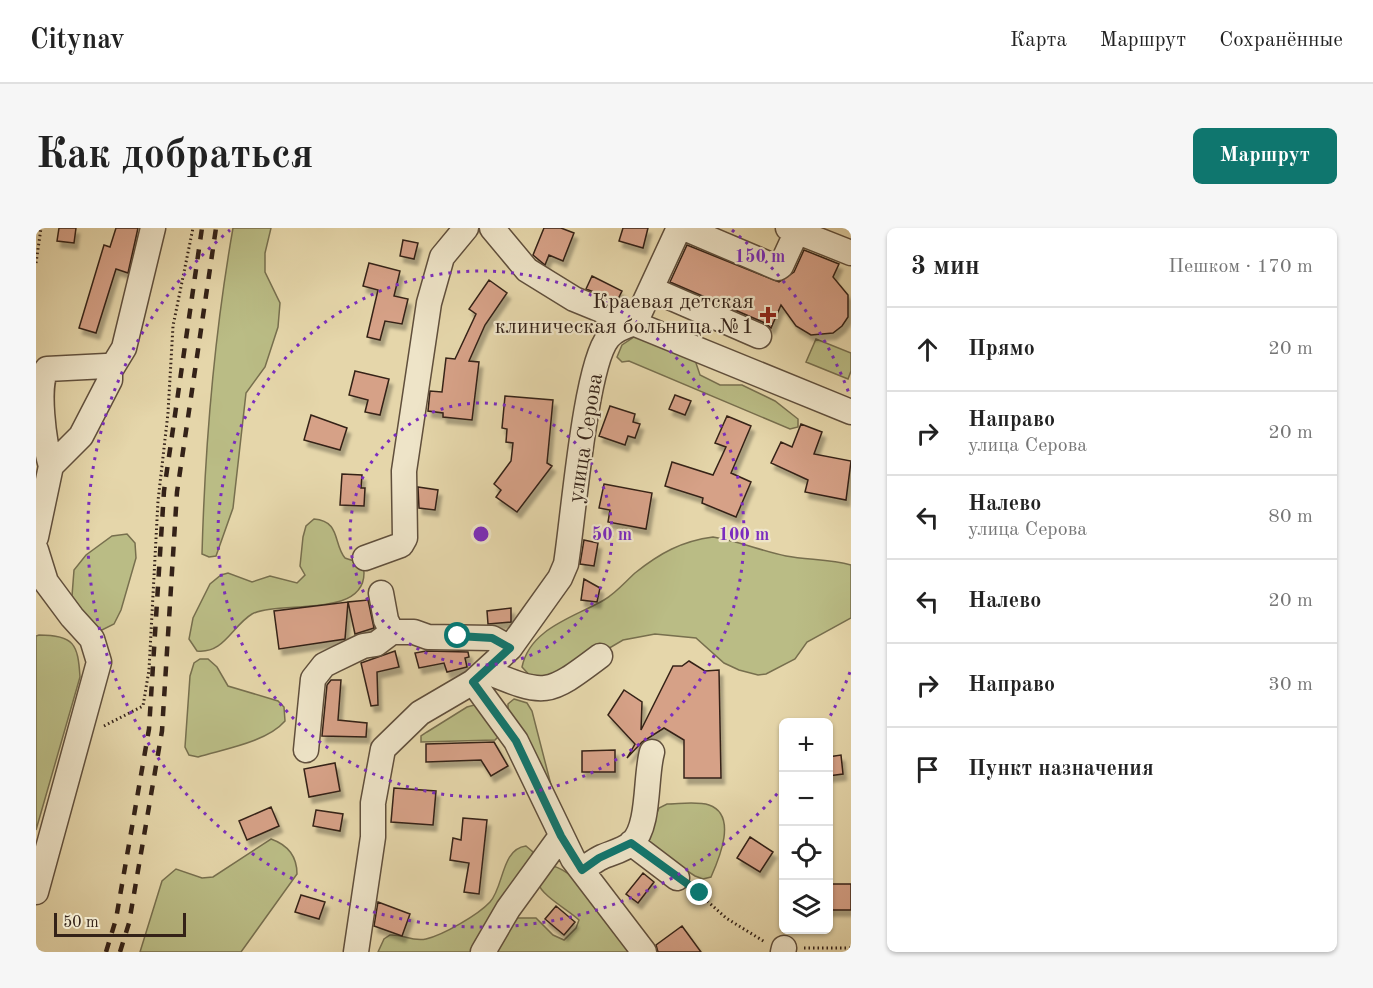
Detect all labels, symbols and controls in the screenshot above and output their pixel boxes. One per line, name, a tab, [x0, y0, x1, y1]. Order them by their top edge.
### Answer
text: Citynav	[30, 27, 125, 55]
text: Карта	[1010, 30, 1067, 51]
text: Маршрут	[1100, 30, 1186, 51]
text: Сохранённые	[1219, 30, 1343, 51]
button: Маршрут	[1193, 128, 1337, 184]
text: Как добраться	[36, 135, 313, 177]
text: 150 m	[735, 248, 785, 266]
text: 3 мин	[911, 254, 980, 280]
text: Пешком · 170 m	[1168, 257, 1313, 277]
place label: Краевая детская клиническая больница №1	[495, 291, 754, 338]
marker: Краевая детская клиническая больница №1	[759, 306, 777, 324]
icon: ahead	[911, 333, 944, 366]
text: Прямо	[968, 338, 1035, 360]
text: 20 m	[1268, 339, 1313, 359]
street label: улица Серова	[565, 371, 607, 504]
text: Направо	[968, 409, 1055, 431]
icon: right	[911, 417, 944, 450]
text: 20 m	[1268, 423, 1313, 443]
text: улица Серова	[968, 436, 1087, 456]
text: Налево	[968, 493, 1041, 515]
icon: left	[911, 501, 944, 534]
text: 80 m	[1268, 507, 1313, 527]
text: улица Серова	[968, 520, 1087, 540]
centre of rings	[471, 524, 491, 544]
text: 50 m	[592, 526, 632, 544]
text: 100 m	[719, 526, 769, 544]
icon: left	[911, 585, 944, 618]
text: Налево	[968, 590, 1041, 612]
text: 20 m	[1268, 591, 1313, 611]
route start	[444, 622, 470, 648]
icon: right	[911, 669, 944, 702]
text: Направо	[968, 674, 1055, 696]
text: 30 m	[1268, 675, 1313, 695]
map controls	[779, 718, 833, 934]
button: +	[779, 718, 833, 772]
icon: arrive	[911, 753, 944, 786]
text: Пункт назначения	[968, 758, 1154, 780]
button: −	[779, 772, 833, 826]
button: locate	[779, 826, 833, 880]
route end	[686, 879, 712, 905]
button: layers	[779, 880, 833, 934]
scale bar	[54, 910, 186, 938]
text: 50 m	[63, 915, 99, 931]

